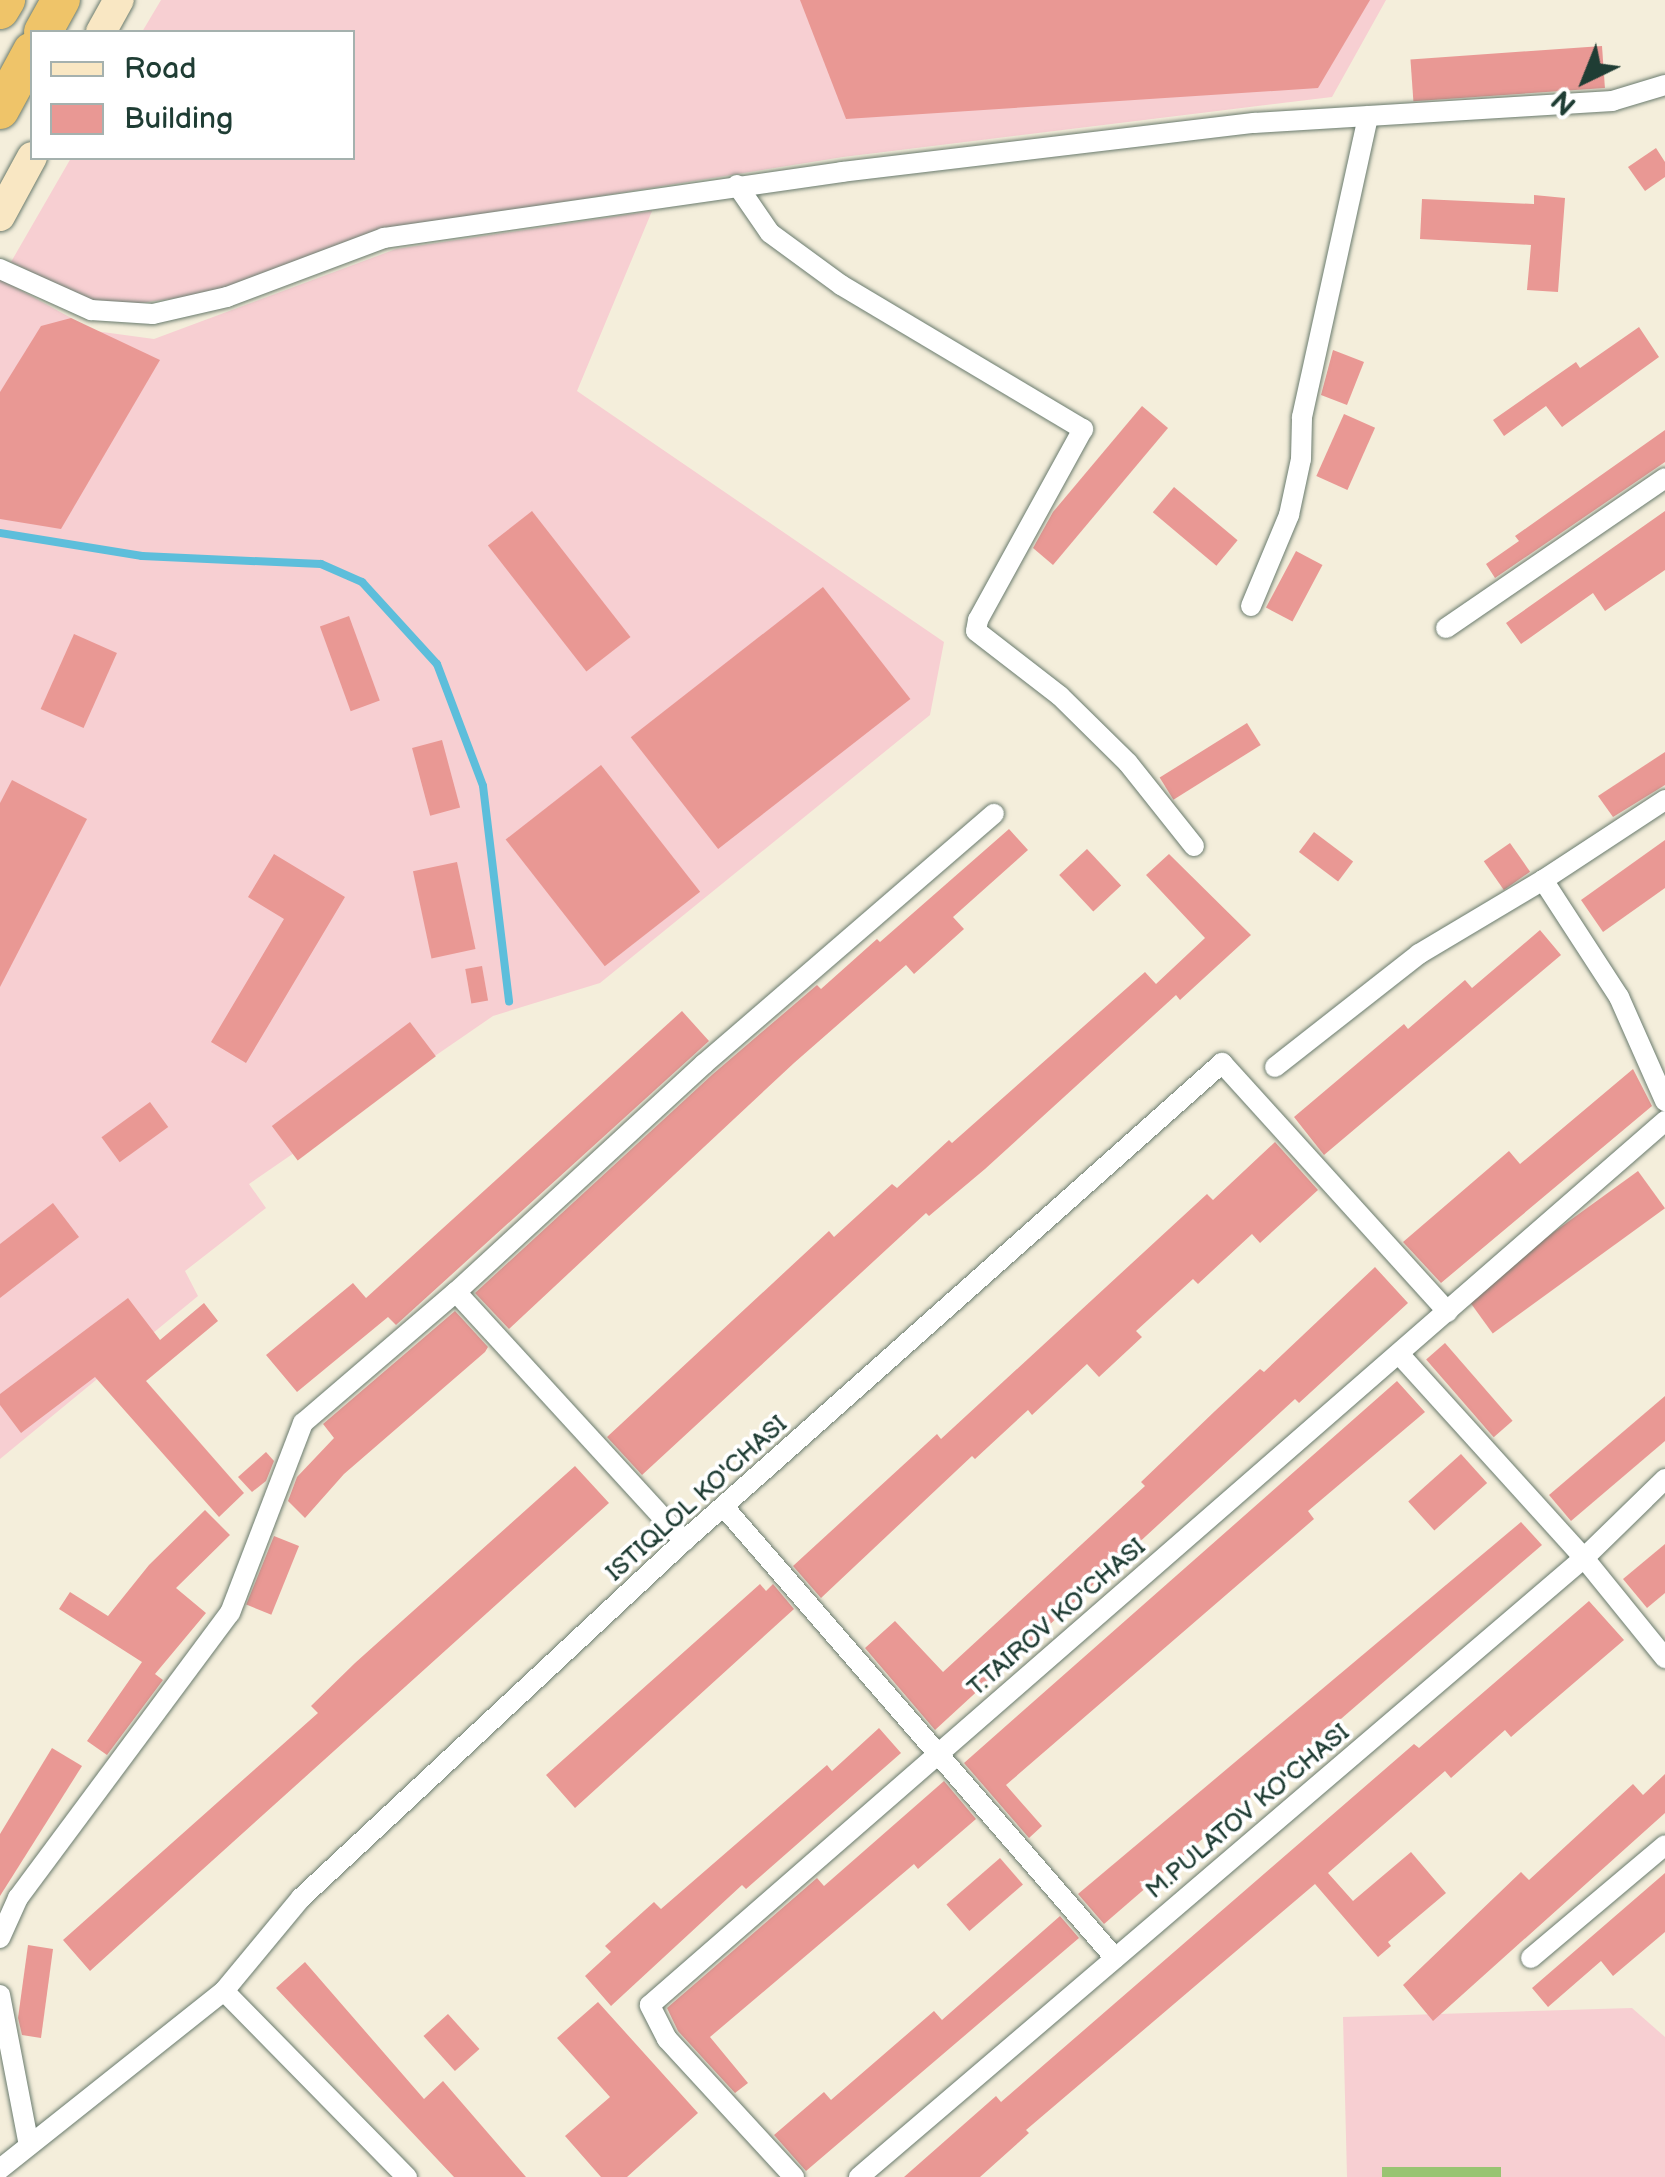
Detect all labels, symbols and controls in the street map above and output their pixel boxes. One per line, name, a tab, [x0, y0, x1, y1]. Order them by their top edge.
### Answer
legend	[30, 30, 355, 160]
north arrow	[1535, 30, 1635, 130]
text: Road	[124, 51, 197, 87]
text: N	[1545, 83, 1583, 122]
text: Building	[124, 101, 233, 137]
street label: ISTIQLOL KO'CHASI	[600, 1410, 794, 1588]
street label: T.TAIROV KO'CHASI	[962, 1533, 1152, 1703]
street label: M.PULATOV KO'CHASI	[1140, 1718, 1356, 1906]

